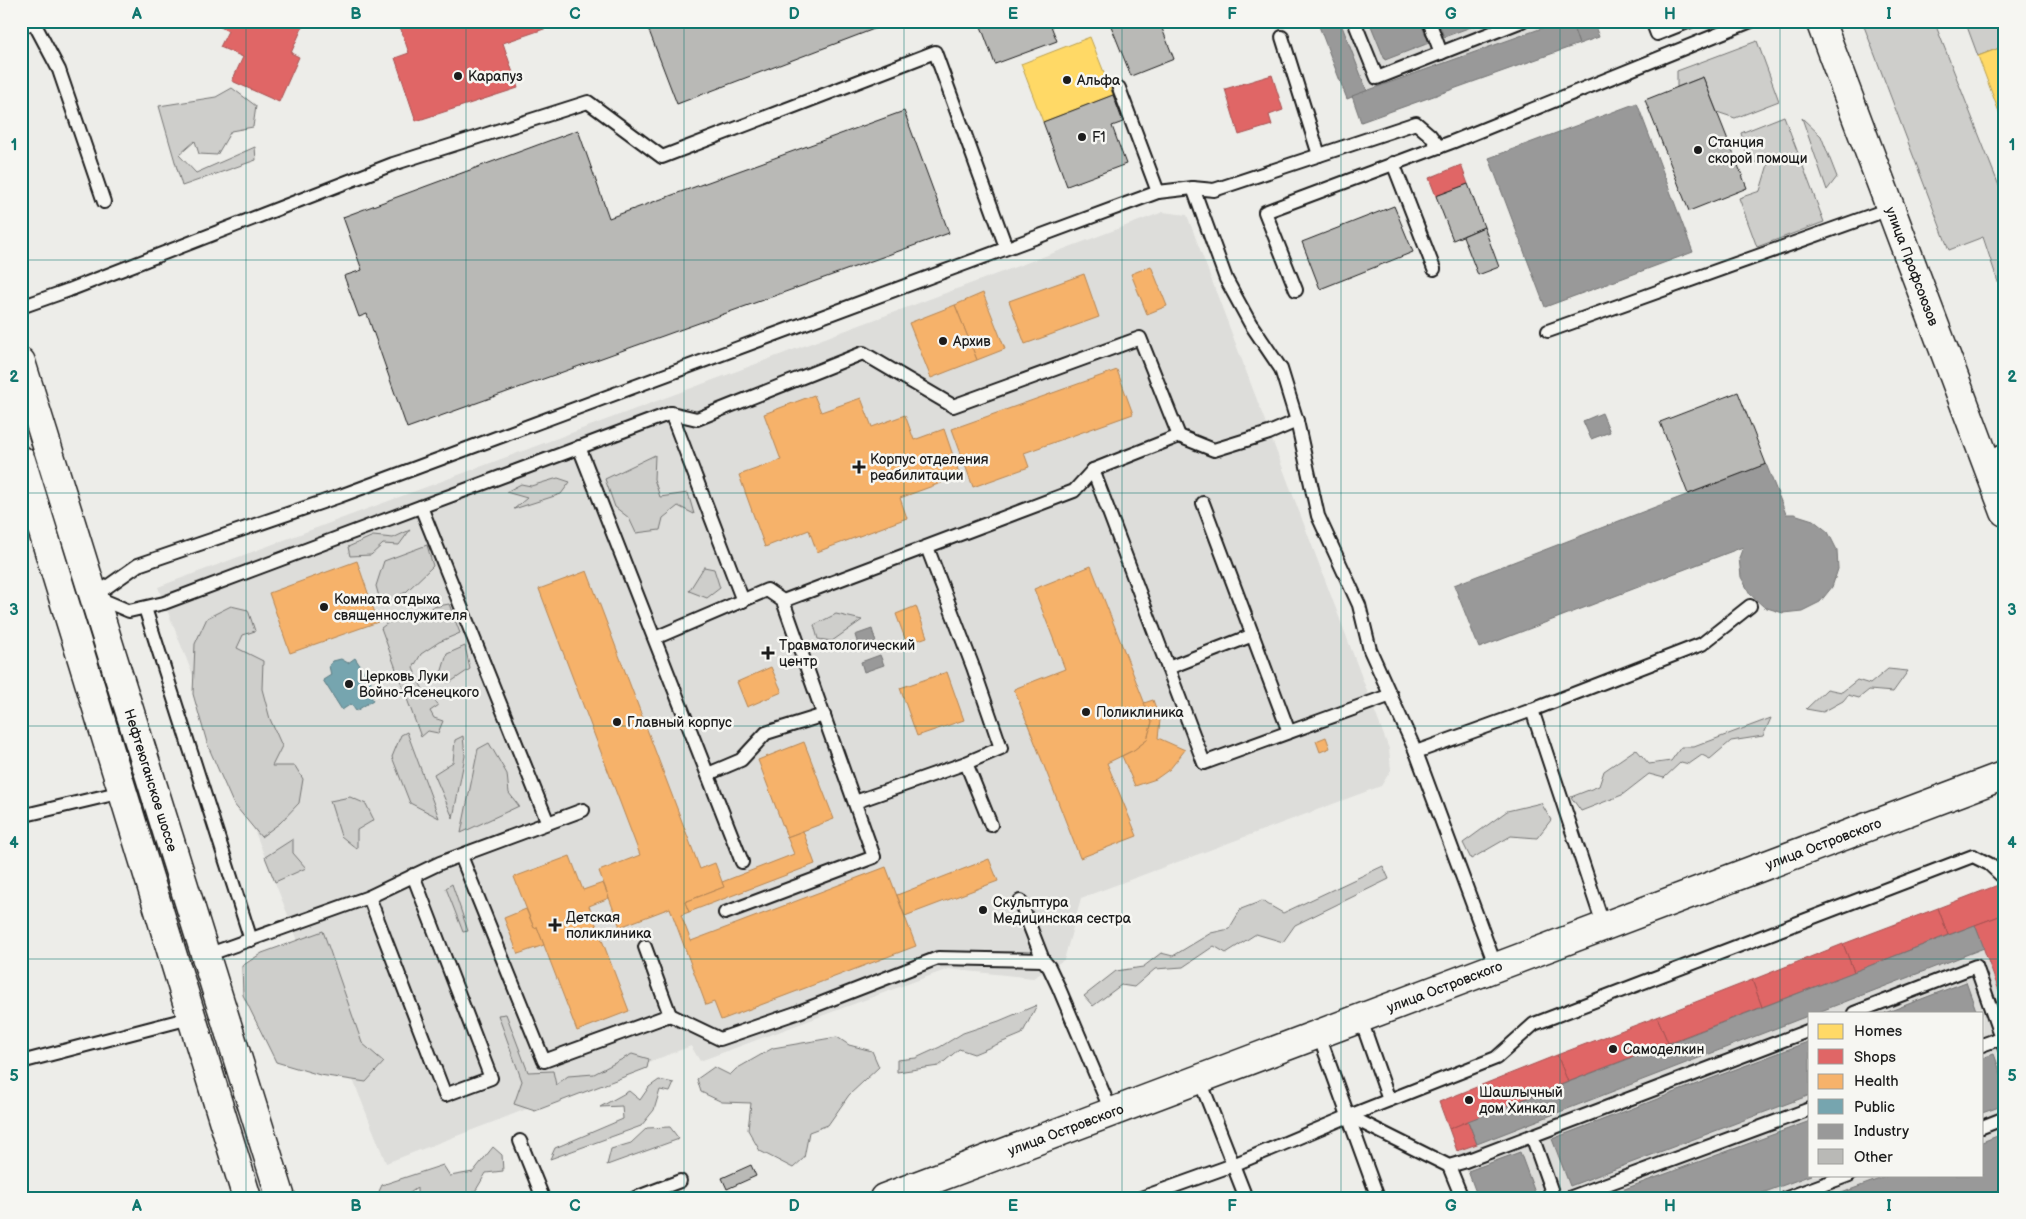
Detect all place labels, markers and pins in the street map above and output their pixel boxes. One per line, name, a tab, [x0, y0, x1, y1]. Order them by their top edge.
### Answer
place label: Карапуз	[468, 68, 523, 85]
marker: Карапуз	[452, 70, 464, 82]
place label: Альфа	[1076, 72, 1121, 89]
marker: Альфа	[1061, 74, 1073, 86]
place label: F1	[1092, 129, 1106, 146]
marker: F1	[1076, 131, 1088, 143]
place label: Станция скорой помощи	[1708, 134, 1808, 167]
marker: Станция скорой помощи	[1692, 144, 1704, 156]
place label: Архив	[952, 333, 991, 350]
marker: Архив	[937, 335, 949, 347]
place label: Корпус отделения реабилитации	[870, 451, 989, 484]
marker: Корпус отделения реабилитации	[852, 460, 866, 474]
place label: Комната отдыха священнослужителя	[334, 591, 468, 624]
marker: Комната отдыха священнослужителя	[318, 601, 330, 613]
place label: Травматологический центр	[779, 637, 915, 670]
marker: Травматологический центр	[761, 646, 775, 660]
place label: Церковь Луки Войно-Ясенецкого	[359, 668, 479, 701]
marker: Церковь Луки Войно-Ясенецкого	[343, 678, 355, 690]
place label: Поликлиника	[1096, 704, 1185, 721]
marker: Поликлиника	[1080, 706, 1092, 718]
place label: Главный корпус	[627, 714, 732, 731]
marker: Главный корпус	[611, 716, 623, 728]
place label: Скульптура Медицинская сестра	[993, 894, 1132, 927]
marker: Скульптура Медицинская сестра	[977, 904, 989, 916]
place label: Детская поликлиника	[566, 909, 652, 942]
marker: Детская поликлиника	[548, 918, 562, 932]
place label: Самоделкин	[1623, 1041, 1704, 1058]
marker: Самоделкин	[1607, 1043, 1619, 1055]
place label: Шашлычный дом Хинкал	[1479, 1084, 1563, 1117]
marker: Шашлычный дом Хинкал	[1463, 1094, 1475, 1106]

